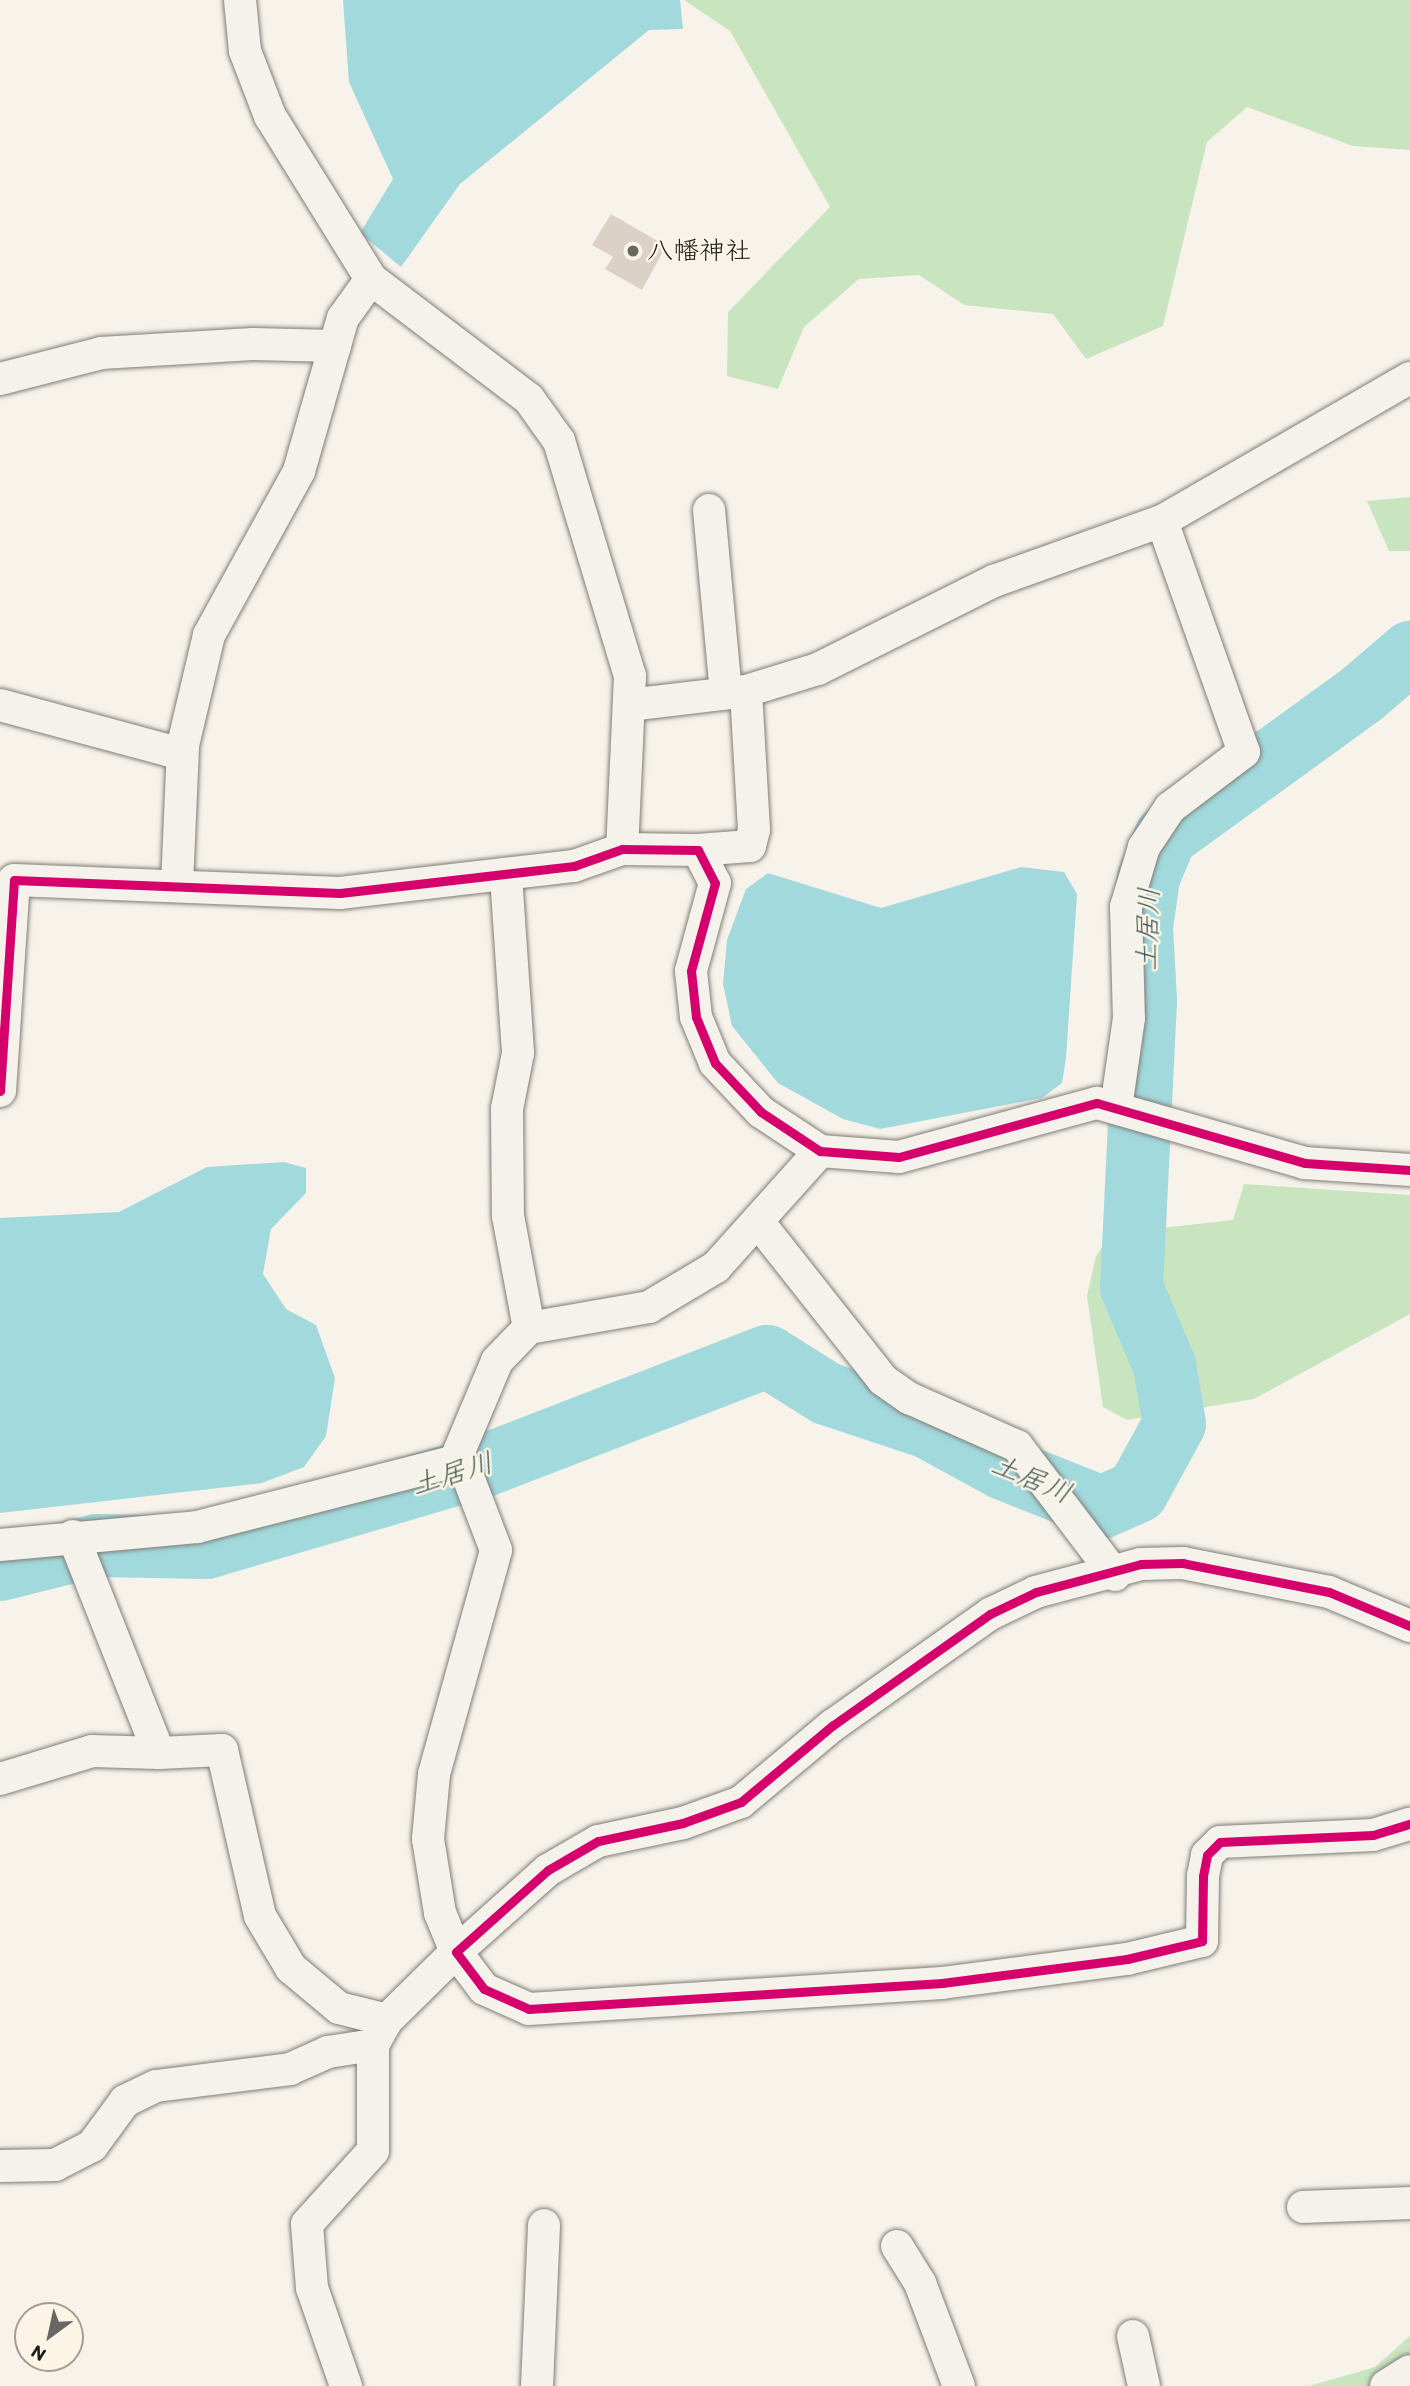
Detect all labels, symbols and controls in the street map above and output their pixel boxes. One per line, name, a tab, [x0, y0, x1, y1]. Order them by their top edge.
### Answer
place label: 八幡神社	[647, 235, 751, 267]
marker: 八幡神社	[625, 243, 641, 259]
water label: 土居川	[1129, 886, 1165, 972]
water label: 土居川	[407, 1445, 497, 1501]
water label: 土居川	[987, 1446, 1077, 1510]
north arrow	[14, 2302, 84, 2372]
text: N	[27, 2340, 50, 2366]

